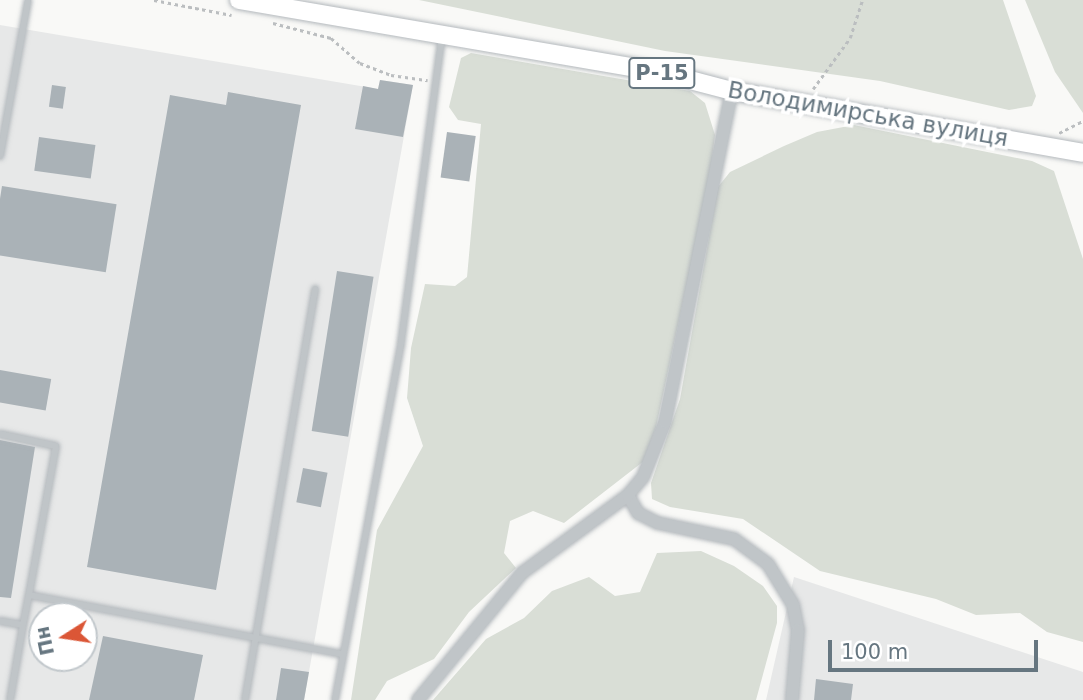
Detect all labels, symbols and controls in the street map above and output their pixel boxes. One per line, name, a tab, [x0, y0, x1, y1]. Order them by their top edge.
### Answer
road number: Р-15	[627, 56, 697, 90]
street label: Володимирська вулиця	[726, 76, 1010, 152]
north arrow	[28, 602, 98, 672]
text: Пн	[31, 624, 58, 657]
scale bar	[831, 626, 1041, 670]
text: 100 m	[841, 640, 908, 664]

